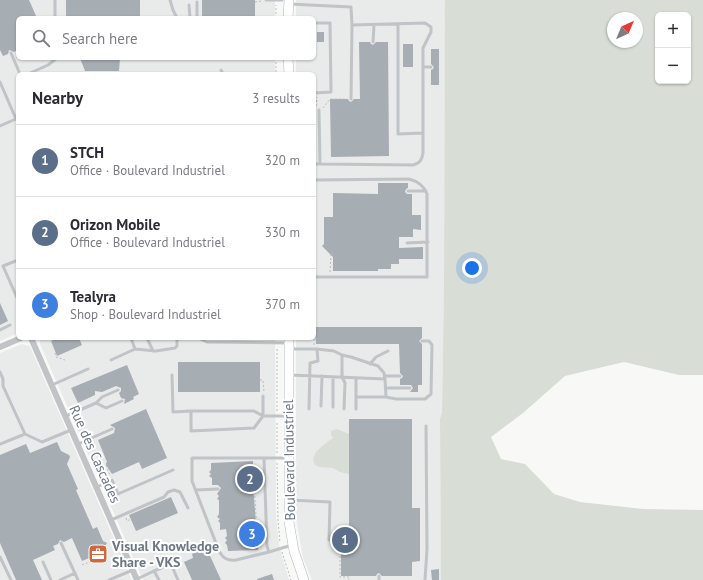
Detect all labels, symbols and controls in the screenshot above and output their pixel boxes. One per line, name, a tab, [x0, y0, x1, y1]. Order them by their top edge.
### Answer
north arrow	[607, 12, 643, 48]
map controls	[655, 12, 691, 84]
button: +	[655, 12, 691, 48]
search box	[16, 16, 316, 60]
icon: search	[30, 27, 52, 49]
text: Search here	[62, 29, 138, 48]
button: −	[655, 48, 691, 84]
text: Nearby	[32, 87, 83, 109]
text: 3 results	[252, 90, 300, 107]
text: STCH	[70, 143, 104, 162]
text: 1	[41, 152, 49, 169]
text: 320 m	[265, 152, 300, 169]
text: Office · Boulevard Industriel	[70, 162, 225, 179]
text: Orizon Mobile	[70, 215, 160, 234]
text: 2	[41, 224, 49, 241]
text: 330 m	[265, 224, 300, 241]
text: Office · Boulevard Industriel	[70, 234, 225, 251]
your location	[462, 258, 482, 278]
text: Tealyra	[70, 287, 116, 306]
text: 3	[41, 296, 49, 313]
text: 370 m	[265, 296, 300, 313]
text: Shop · Boulevard Industriel	[70, 306, 221, 323]
street label: Boulevard Industriel	[279, 399, 299, 521]
street label: Rue des Cascades	[65, 402, 125, 506]
pin: 2	[237, 464, 263, 494]
pin: 3	[239, 519, 265, 549]
pin: 1	[332, 525, 358, 555]
place label: Visual Knowledge Share - VKS	[111, 537, 219, 571]
office icon: Visual Knowledge Share - VKS	[87, 543, 109, 565]

